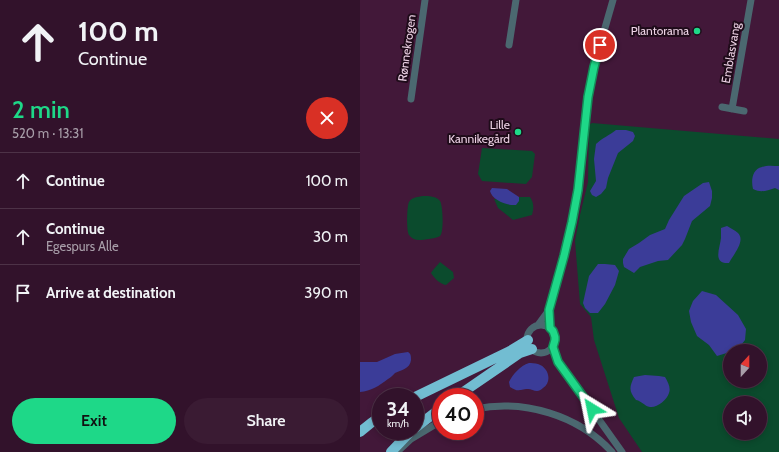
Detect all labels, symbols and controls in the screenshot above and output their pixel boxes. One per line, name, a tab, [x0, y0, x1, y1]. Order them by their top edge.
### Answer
street label: Rønnekrogen	[394, 13, 419, 82]
text: 100 m	[78, 14, 159, 48]
icon: ahead	[12, 16, 64, 68]
street label: Emblasvang	[718, 20, 743, 85]
place label: Plantorama	[631, 23, 689, 38]
marker: Plantorama	[692, 26, 702, 36]
pin	[583, 28, 617, 62]
icon: arrive	[589, 34, 611, 56]
text: Continue	[78, 48, 147, 70]
text: 2 min	[12, 95, 70, 124]
button: close	[306, 97, 348, 139]
place label: Lille Kannikegård	[448, 117, 510, 146]
text: 520 m · 13:31	[12, 125, 83, 141]
marker: Lille Kannikegård	[513, 127, 523, 137]
icon: ahead	[12, 170, 34, 192]
text: Continue	[46, 172, 105, 190]
text: 100 m	[306, 172, 348, 190]
text: Continue	[46, 220, 105, 238]
icon: ahead	[12, 226, 34, 248]
text: 30 m	[313, 228, 348, 246]
text: Egespurs Alle	[46, 238, 119, 254]
icon: arrive	[12, 282, 34, 304]
text: Arrive at destination	[46, 284, 176, 302]
text: 390 m	[304, 284, 348, 302]
north arrow	[723, 344, 767, 388]
map controls	[723, 344, 767, 440]
speed limit sign: 40	[432, 388, 484, 440]
position arrow	[571, 388, 613, 430]
button: sound	[723, 396, 767, 440]
text: 34	[386, 397, 410, 421]
button: Exit	[12, 398, 176, 444]
button: Share	[184, 398, 348, 444]
text: km/h	[387, 417, 409, 430]

